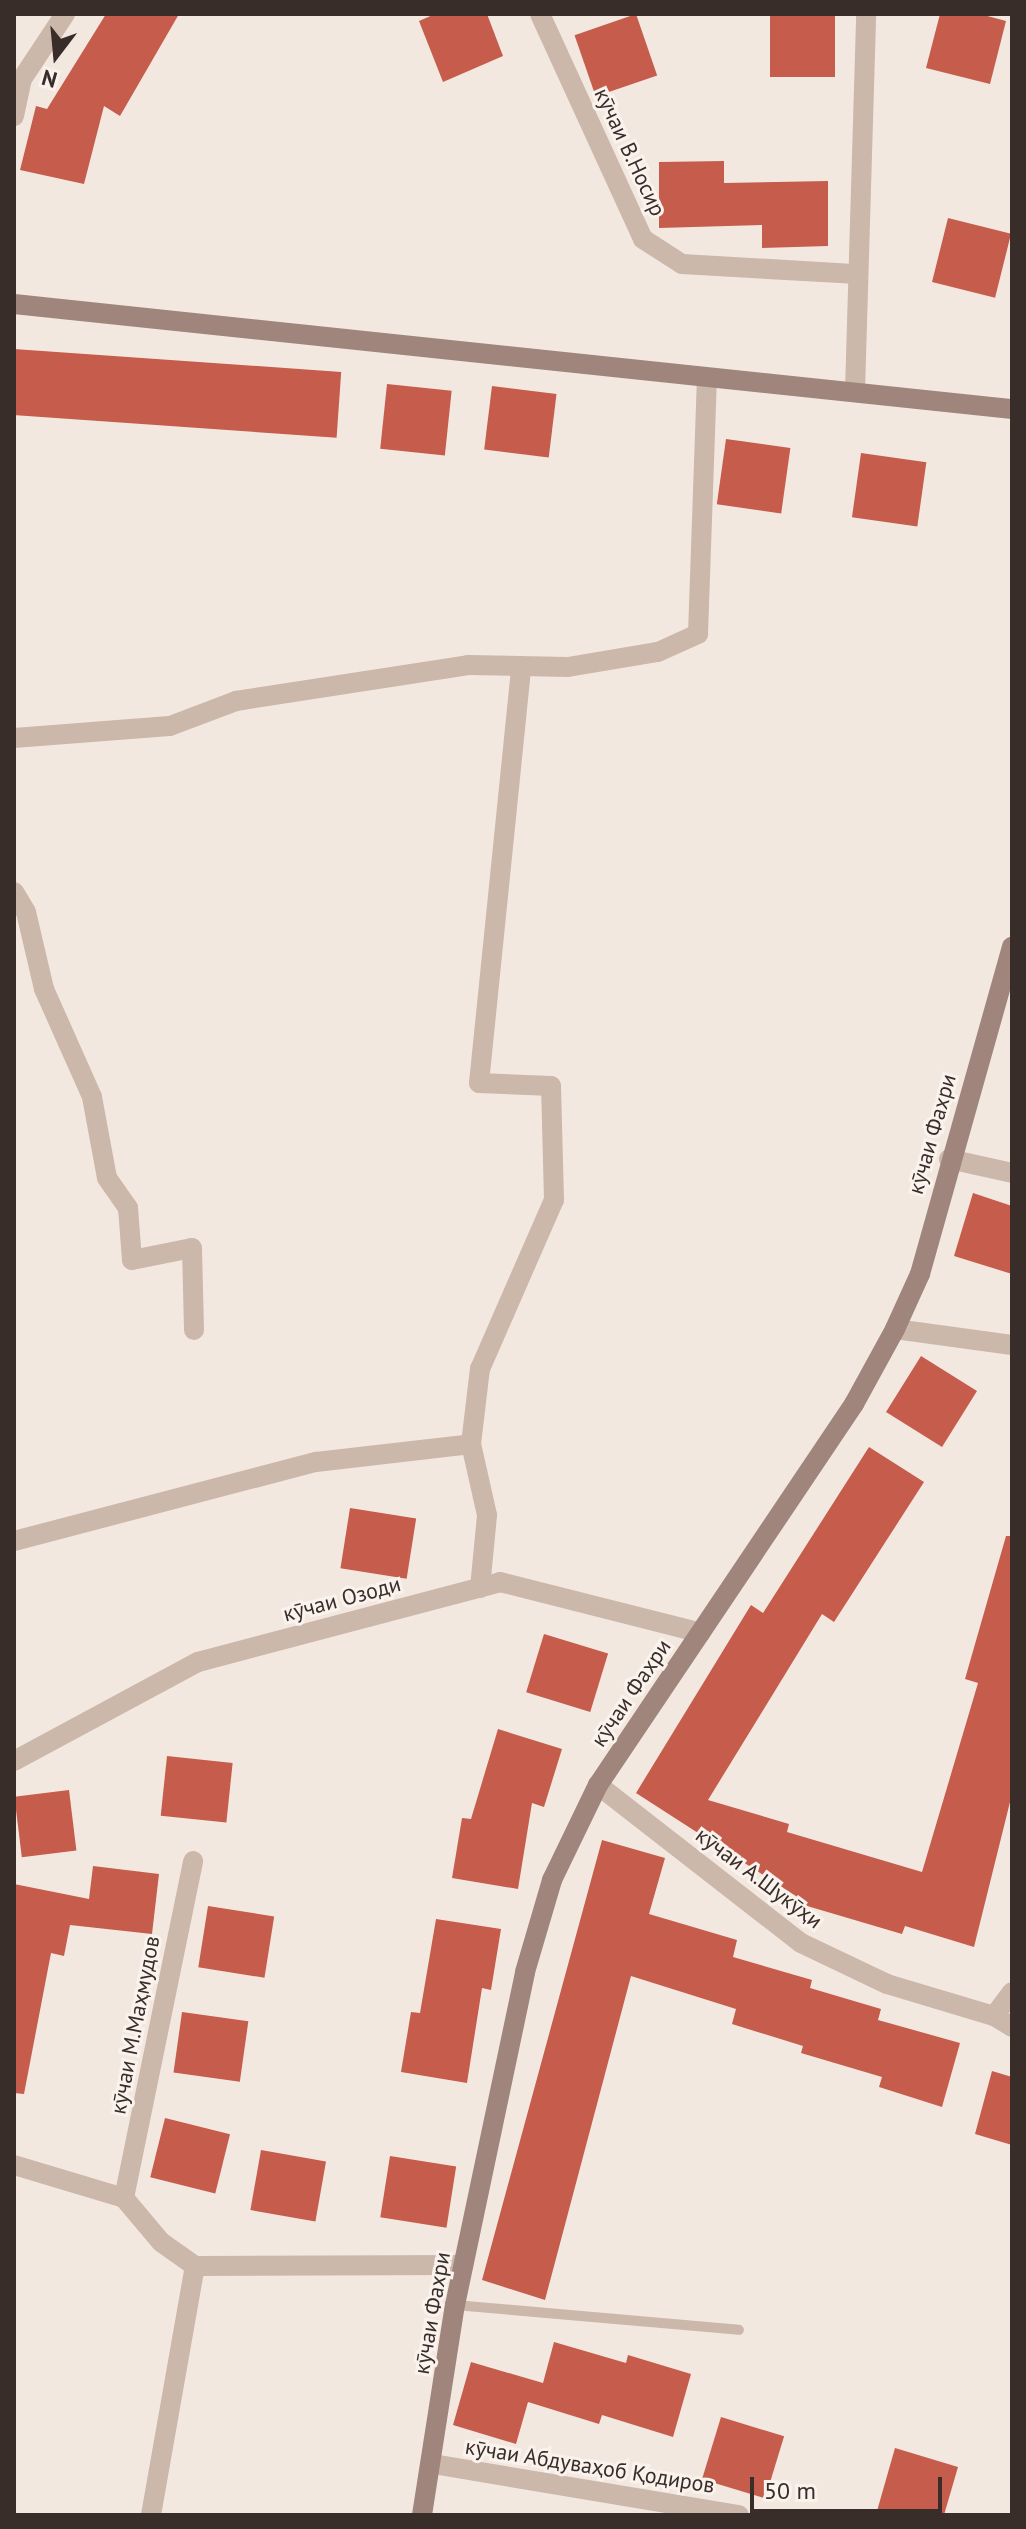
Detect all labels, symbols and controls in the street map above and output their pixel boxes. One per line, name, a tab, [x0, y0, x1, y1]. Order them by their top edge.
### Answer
north arrow	[16, 16, 96, 96]
text: N	[39, 64, 60, 95]
street label: кӯчаи В.Носир	[589, 84, 671, 220]
street label: кӯчаи Фахри	[902, 1071, 962, 1197]
street label: кӯчаи Озоди	[280, 1571, 404, 1627]
street label: кӯчаи Фахри	[585, 1634, 677, 1752]
street label: кӯчаи А.Шукӯҳи	[690, 1822, 828, 1934]
street label: кӯчаи М.Маҳмудов	[105, 1934, 165, 2116]
street label: кӯчаи Фахри	[408, 2250, 456, 2376]
street label: кӯчаи Абдуваҳоб Қодиров	[463, 2433, 717, 2499]
scale bar	[754, 2461, 946, 2511]
text: 50 m	[764, 2475, 816, 2506]

